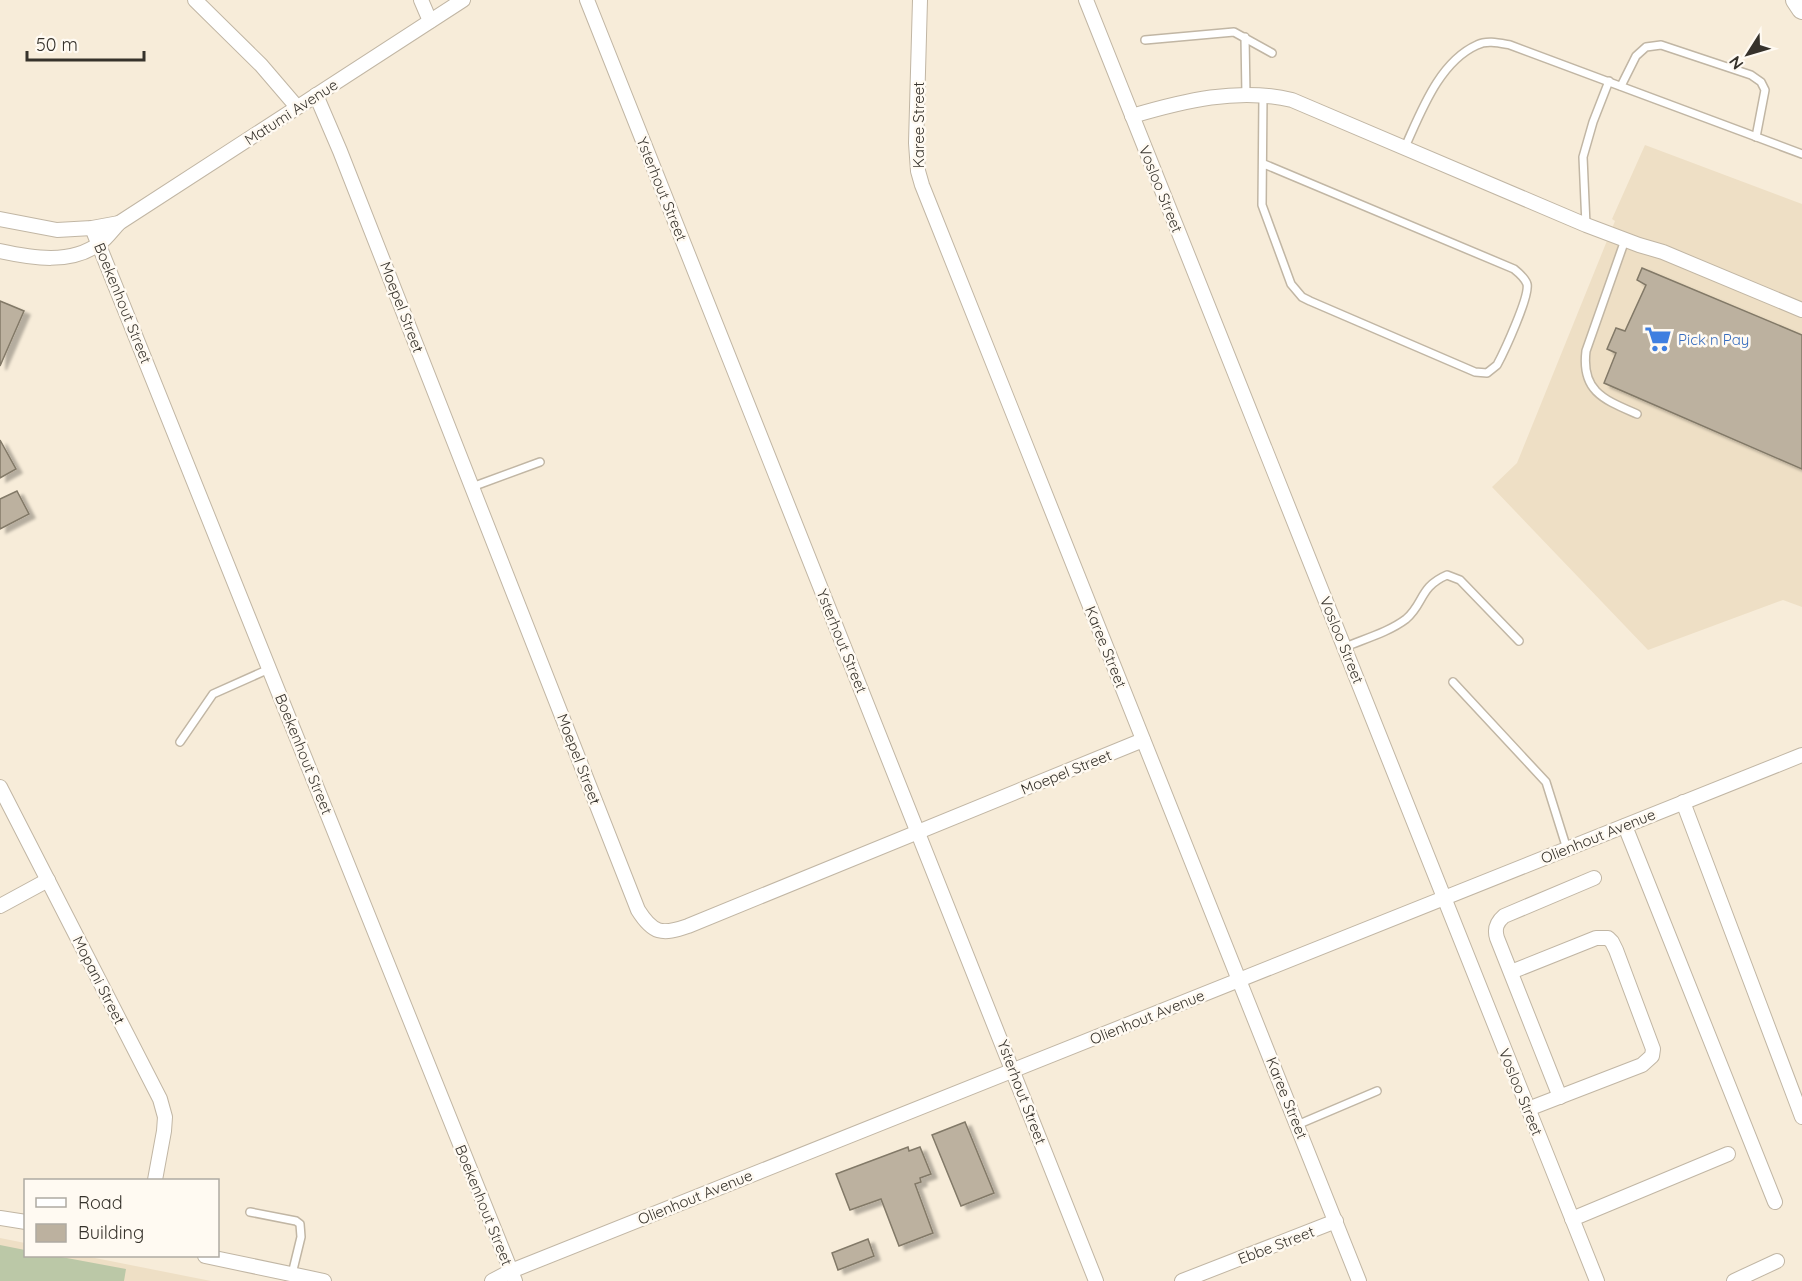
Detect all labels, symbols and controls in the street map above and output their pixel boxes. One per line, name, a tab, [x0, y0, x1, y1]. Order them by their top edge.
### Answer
scale bar	[27, 24, 144, 62]
north arrow	[1718, 24, 1778, 84]
text: 50 m	[36, 33, 78, 56]
text: N	[1724, 52, 1748, 74]
street label: Matumi Avenue	[241, 75, 341, 149]
street label: Karee Street	[909, 82, 928, 168]
street label: Ysterhout Street	[633, 134, 691, 244]
street label: Vosloo Street	[1135, 143, 1187, 235]
street label: Boekenhout Street	[90, 240, 156, 366]
street label: Moepel Street	[376, 259, 428, 355]
supermarket icon: Pick n Pay	[1643, 324, 1673, 354]
place label: Pick n Pay	[1678, 330, 1749, 349]
street label: Ysterhout Street	[813, 586, 871, 696]
street label: Vosloo Street	[1316, 594, 1368, 686]
street label: Karee Street	[1081, 603, 1131, 691]
street label: Boekenhout Street	[271, 691, 337, 817]
street label: Moepel Street	[553, 711, 605, 807]
street label: Moepel Street	[1018, 745, 1114, 799]
street label: Olienhout Avenue	[1538, 804, 1658, 868]
street label: Mopani Street	[69, 933, 129, 1027]
street label: Olienhout Avenue	[1087, 985, 1207, 1049]
street label: Ysterhout Street	[993, 1037, 1051, 1147]
street label: Vosloo Street	[1495, 1046, 1547, 1138]
street label: Karee Street	[1262, 1054, 1312, 1142]
street label: Boekenhout Street	[451, 1142, 517, 1268]
street label: Olienhout Avenue	[635, 1165, 755, 1229]
legend	[24, 1179, 219, 1257]
text: Road	[78, 1191, 123, 1214]
text: Building	[78, 1221, 144, 1244]
street label: Ebbe Street	[1235, 1222, 1317, 1268]

